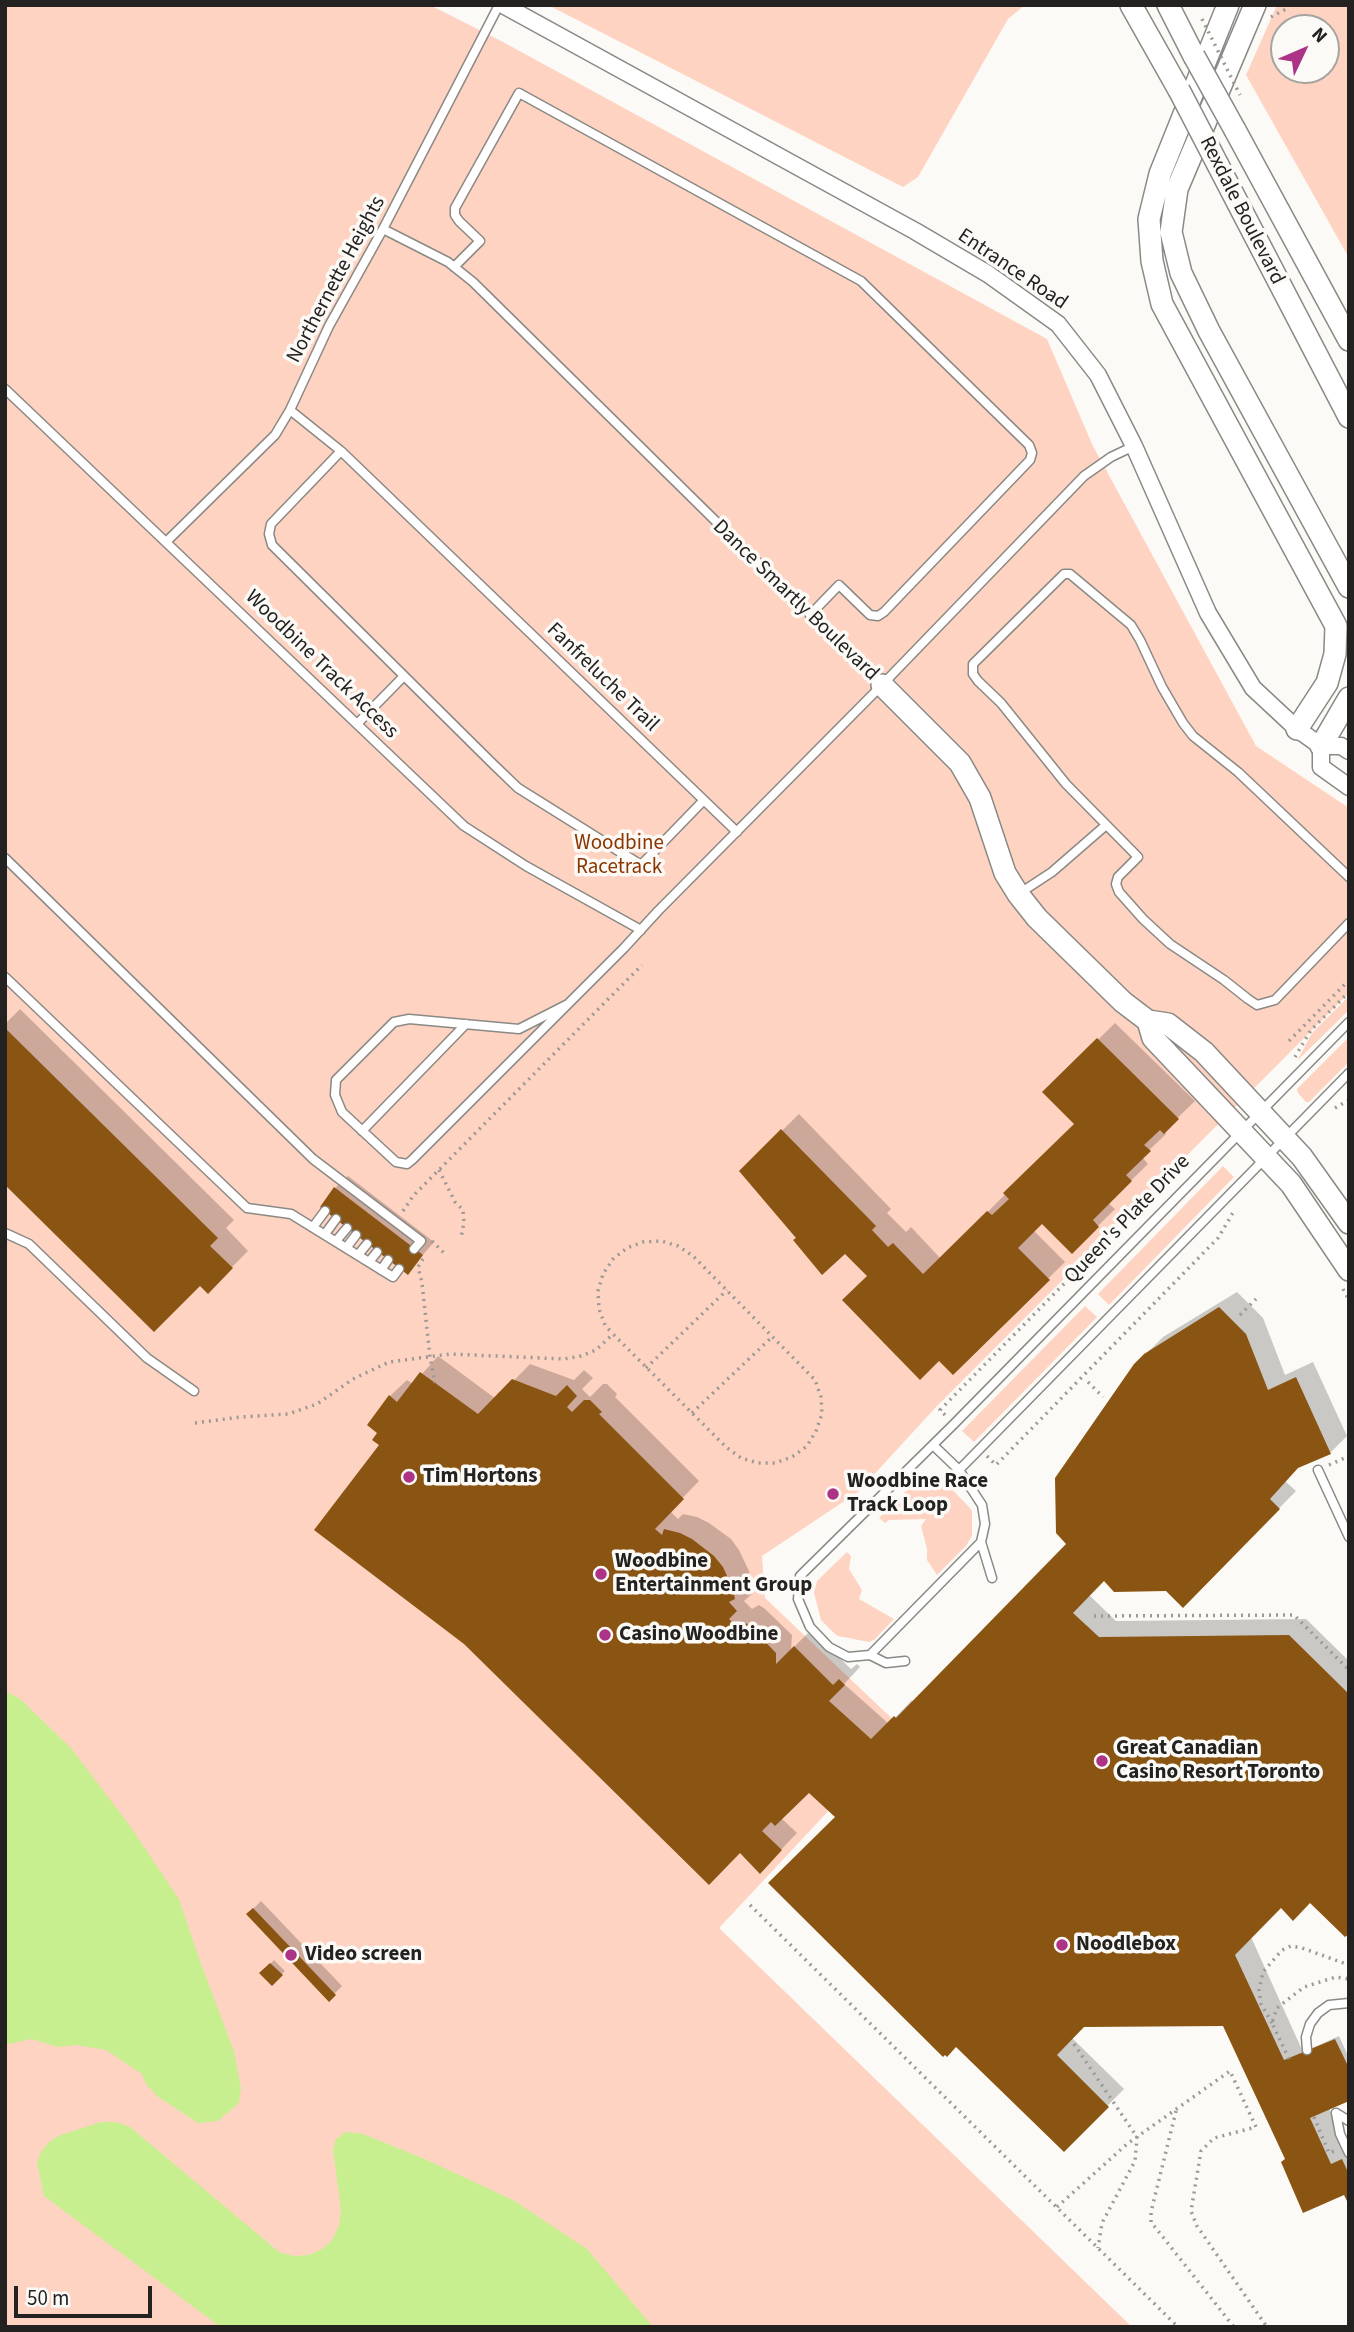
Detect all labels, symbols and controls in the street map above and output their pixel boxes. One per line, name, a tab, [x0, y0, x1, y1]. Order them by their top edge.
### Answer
north arrow	[1270, 14, 1340, 84]
text: N	[1305, 22, 1333, 49]
street label: Rexdale Boulevard	[1193, 133, 1289, 289]
street label: Northernette Heights	[282, 192, 392, 368]
street label: Entrance Road	[952, 224, 1072, 316]
street label: Dance Smartly Boulevard	[707, 515, 883, 687]
street label: Woodbine Track Access	[239, 585, 403, 745]
street label: Fanfreluche Trail	[541, 618, 663, 738]
park label: Woodbine Racetrack	[574, 831, 664, 881]
street label: Queen's Plate Drive	[1060, 1150, 1196, 1290]
place label: Tim Hortons	[423, 1464, 537, 1490]
marker: Tim Hortons	[401, 1469, 417, 1485]
place label: Woodbine Race Track Loop	[847, 1469, 988, 1519]
marker: Woodbine Race Track Loop	[825, 1486, 841, 1502]
place label: Woodbine Entertainment Group	[615, 1549, 812, 1599]
marker: Woodbine Entertainment Group	[593, 1566, 609, 1582]
place label: Casino Woodbine	[619, 1622, 778, 1648]
marker: Casino Woodbine	[597, 1627, 613, 1643]
place label: Great Canadian Casino Resort Toronto	[1116, 1736, 1320, 1786]
marker: Great Canadian Casino Resort Toronto	[1094, 1753, 1110, 1769]
place label: Noodlebox	[1076, 1932, 1176, 1958]
marker: Noodlebox	[1054, 1937, 1070, 1953]
place label: Video screen	[305, 1942, 422, 1968]
marker: Video screen	[283, 1947, 299, 1963]
scale bar	[18, 2272, 156, 2316]
text: 50 m	[27, 2283, 69, 2313]

